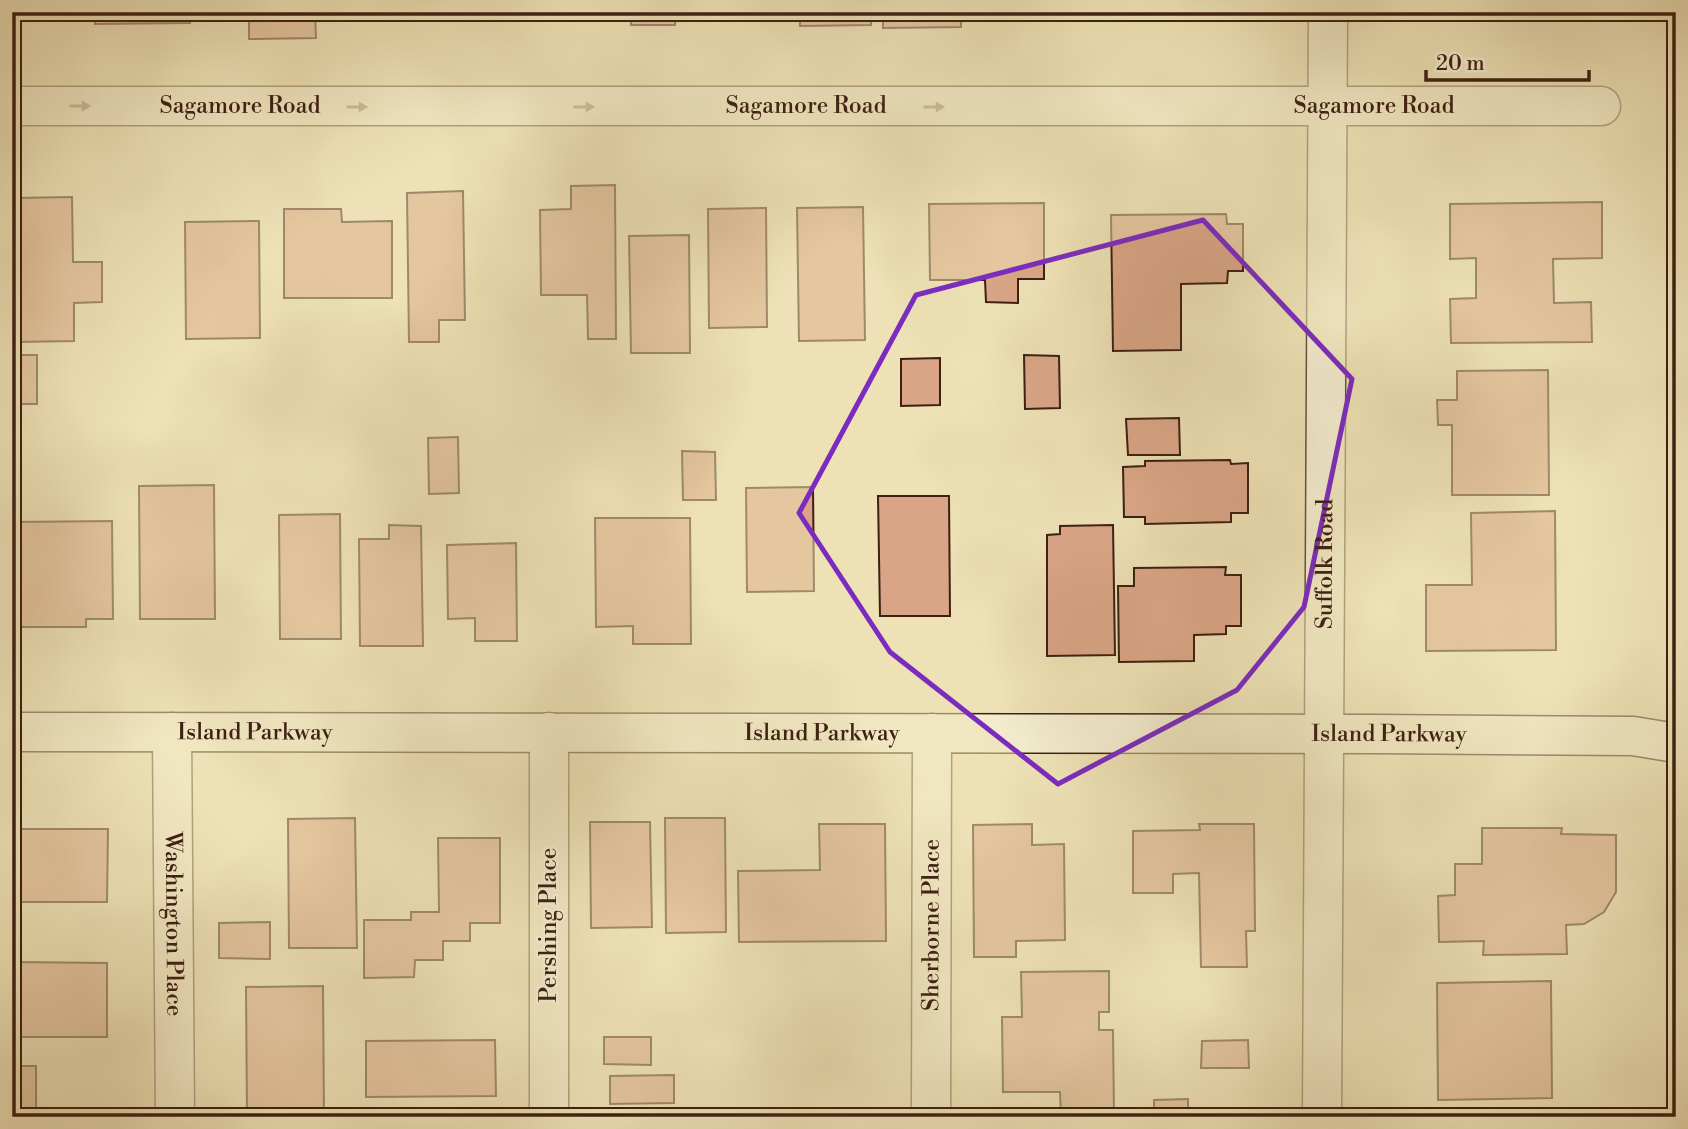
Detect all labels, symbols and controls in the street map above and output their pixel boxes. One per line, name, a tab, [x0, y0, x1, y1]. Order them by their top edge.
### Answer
scale bar	[1426, 38, 1588, 82]
text: 20 m	[1436, 51, 1485, 77]
street label: Sagamore Road	[159, 92, 321, 120]
street label: Sagamore Road	[725, 92, 887, 120]
street label: Sagamore Road	[1293, 92, 1455, 120]
one-way arrow	[70, 100, 92, 112]
one-way arrow	[346, 101, 368, 113]
one-way arrow	[574, 101, 596, 113]
one-way arrow	[924, 101, 946, 113]
street label: Suffolk Road	[1311, 499, 1339, 629]
street label: Island Parkway	[177, 718, 333, 746]
street label: Island Parkway	[744, 719, 900, 747]
street label: Island Parkway	[1311, 720, 1468, 749]
street label: Washington Place	[159, 830, 188, 1016]
street label: Sherborne Place	[917, 839, 946, 1011]
street label: Pershing Place	[535, 848, 563, 1002]

